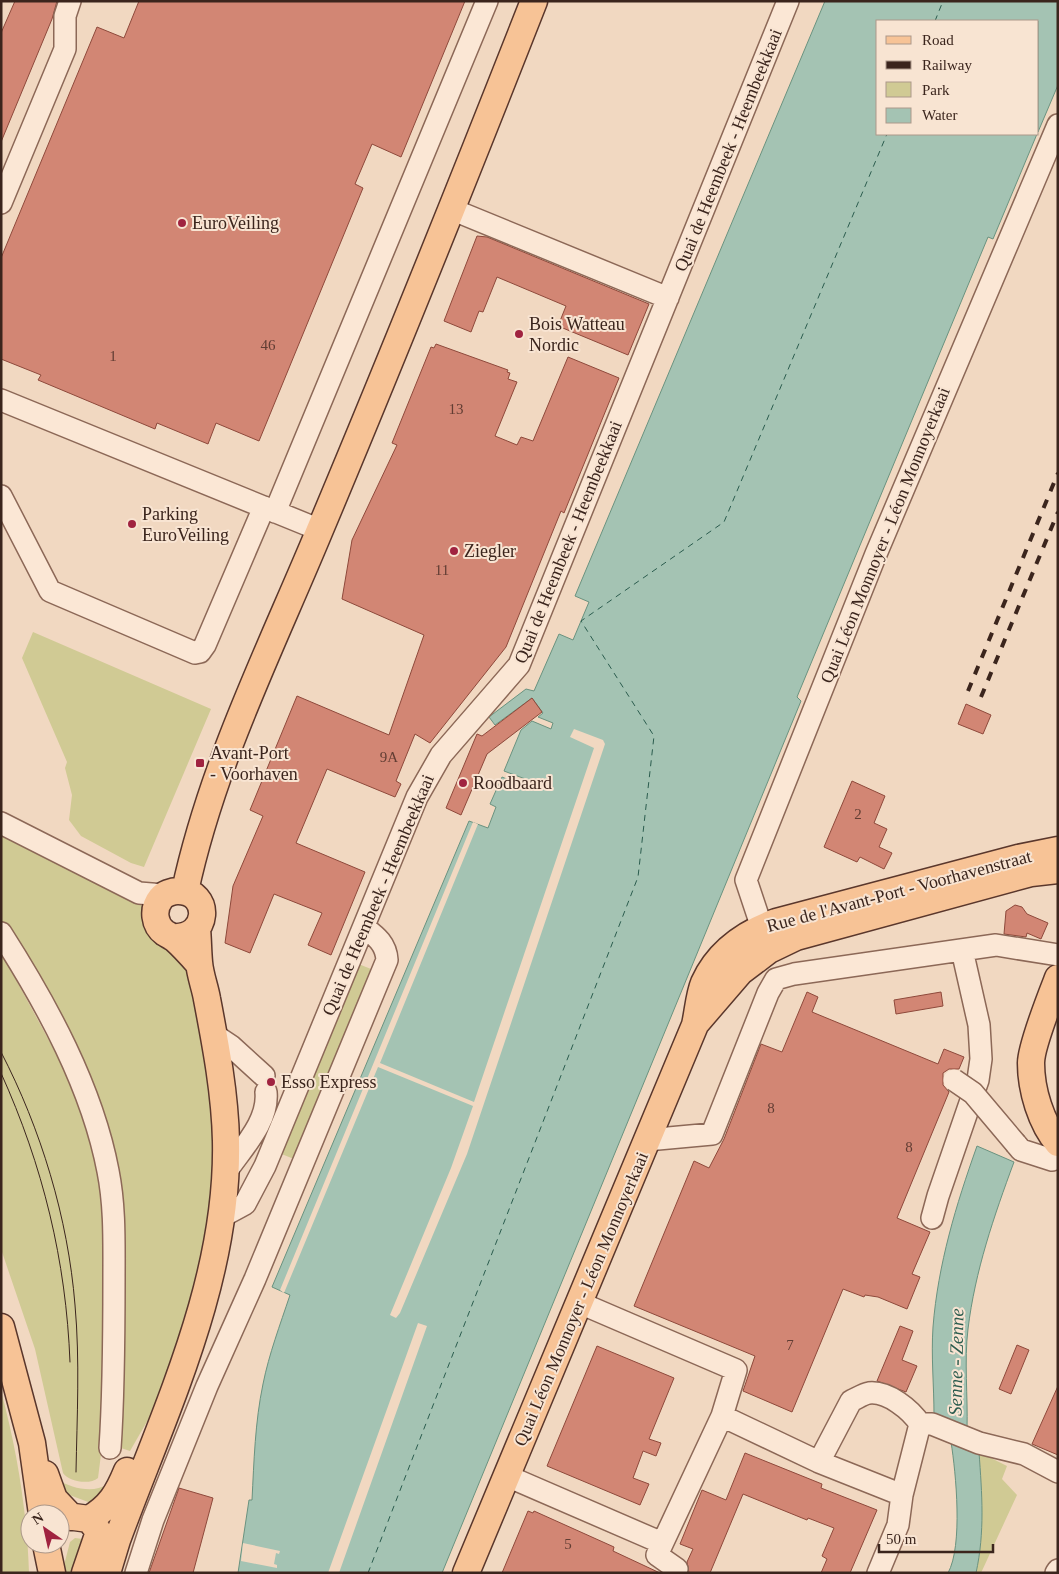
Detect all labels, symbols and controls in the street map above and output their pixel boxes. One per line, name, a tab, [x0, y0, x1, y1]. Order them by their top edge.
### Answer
legend	[876, 20, 1039, 135]
street label: Quai de Heembeek - Heembeekkaai	[670, 26, 786, 274]
text: Road	[922, 32, 954, 48]
text: Railway	[922, 57, 972, 73]
text: Park	[922, 82, 950, 98]
text: Water	[922, 107, 957, 123]
place label: EuroVeiling	[192, 213, 279, 233]
marker: EuroVeiling	[176, 217, 188, 229]
place label: Bois Watteau Nordic	[529, 314, 625, 355]
marker: Bois Watteau Nordic	[513, 328, 525, 340]
house number: 46	[261, 337, 276, 353]
house number: 1	[109, 348, 117, 364]
street label: Quai Léon Monnoyer - Léon Monnoyerkaai	[816, 384, 954, 686]
house number: 13	[449, 401, 464, 417]
street label: Quai de Heembeek - Heembeekkaai	[510, 418, 626, 666]
place label: Parking EuroVeiling	[142, 504, 229, 545]
marker: Parking EuroVeiling	[126, 518, 138, 530]
place label: Ziegler	[464, 541, 516, 561]
marker: Ziegler	[448, 545, 460, 557]
house number: 11	[435, 562, 449, 578]
place label: Avant-Port - Voorhaven	[210, 743, 298, 784]
house number: 9A	[380, 749, 398, 765]
marker: Avant-Port - Voorhaven	[194, 757, 206, 769]
street label: Quai de Heembeek - Heembeekkaai	[318, 771, 438, 1019]
place label: Roodbaard	[473, 773, 552, 793]
marker: Roodbaard	[457, 777, 469, 789]
house number: 2	[854, 806, 862, 822]
street label: Rue de l'Avant-Port - Voorhavenstraat	[764, 846, 1034, 936]
place label: Esso Express	[281, 1072, 377, 1092]
marker: Esso Express	[265, 1076, 277, 1088]
house number: 8	[767, 1100, 775, 1116]
house number: 8	[905, 1139, 913, 1155]
street label: Quai Léon Monnoyer - Léon Monnoyerkaai	[510, 1149, 652, 1449]
water label: Senne - Zenne	[945, 1308, 967, 1416]
house number: 7	[786, 1337, 794, 1353]
north arrow	[20, 1504, 70, 1554]
text: N	[30, 1510, 46, 1528]
scale bar	[879, 1522, 993, 1554]
text: 50 m	[886, 1531, 917, 1547]
house number: 5	[564, 1536, 572, 1552]

